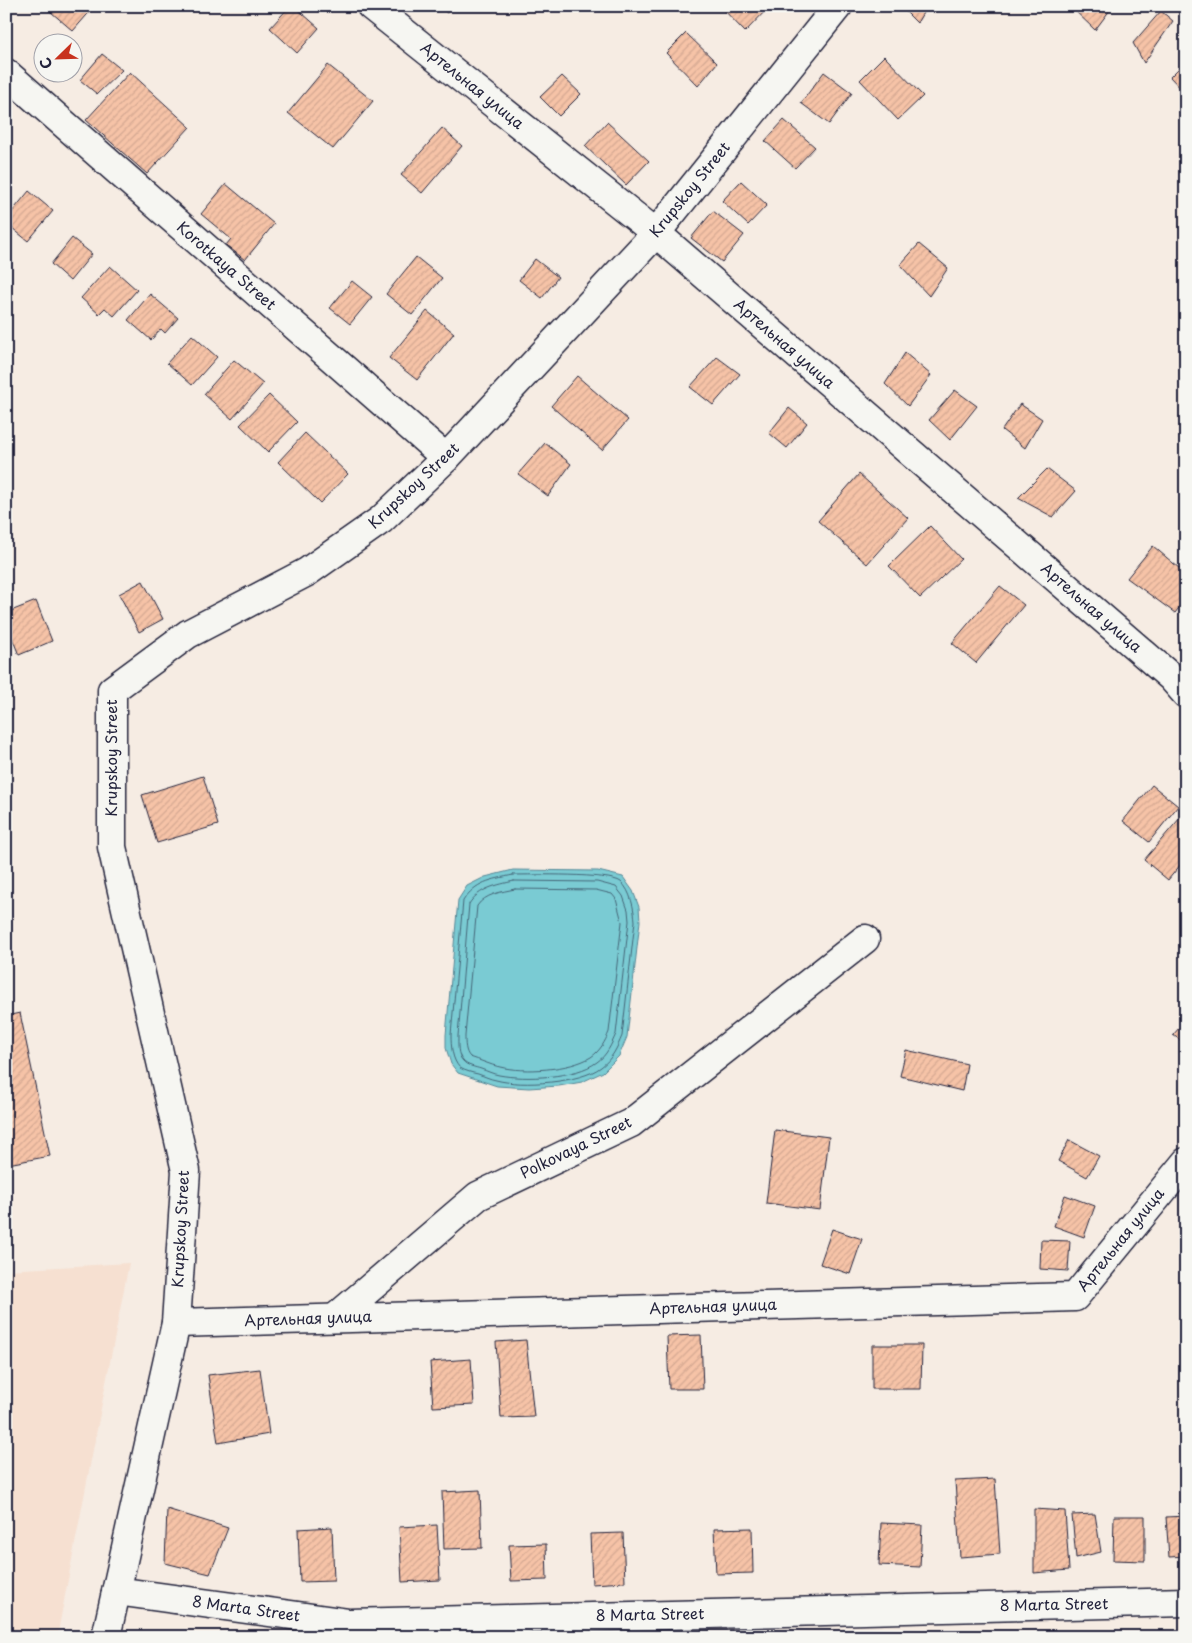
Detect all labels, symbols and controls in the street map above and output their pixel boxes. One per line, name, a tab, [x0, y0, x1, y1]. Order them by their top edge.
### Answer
north arrow	[32, 32, 82, 82]
street label: Артельная улица	[416, 36, 530, 134]
text: С	[34, 54, 57, 72]
street label: Krupskoy Street	[643, 136, 735, 242]
street label: Korotkaya Street	[172, 215, 282, 315]
street label: Артельная улица	[729, 292, 841, 394]
street label: Krupskoy Street	[362, 436, 464, 533]
street label: Артельная улица	[1036, 556, 1148, 658]
street label: Krupskoy Street	[99, 699, 122, 817]
street label: Polkovaya Street	[516, 1110, 635, 1184]
street label: Krupskoy Street	[165, 1170, 194, 1288]
street label: Артельная улица	[1071, 1182, 1169, 1296]
street label: Артельная улица	[649, 1292, 778, 1319]
street label: Артельная улица	[244, 1304, 373, 1331]
street label: 8 Marta Street	[191, 1589, 302, 1626]
street label: 8 Marta Street	[1000, 1591, 1108, 1616]
street label: 8 Marta Street	[596, 1601, 704, 1626]

